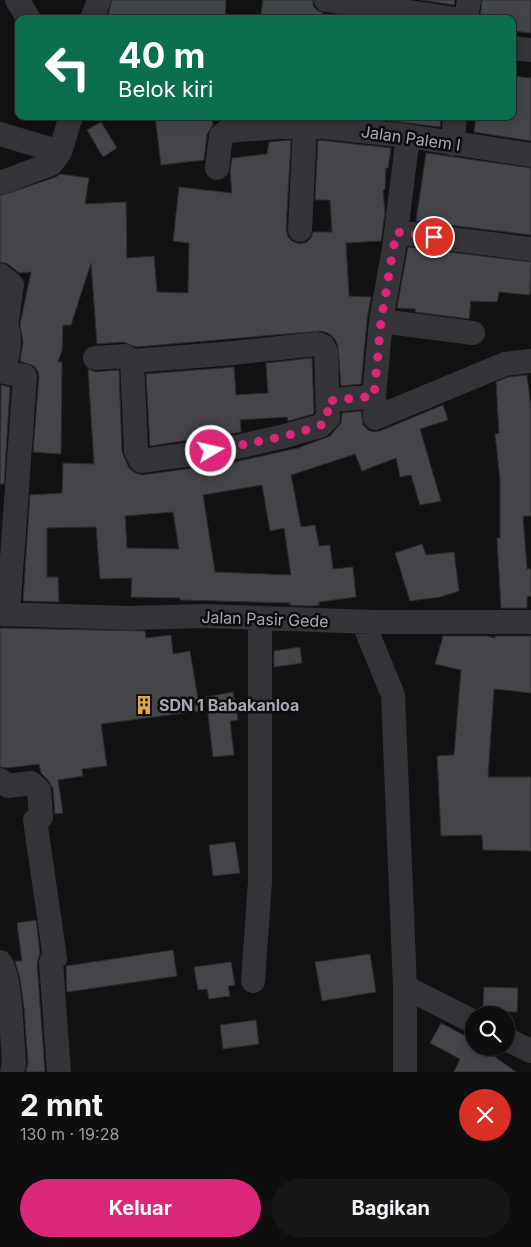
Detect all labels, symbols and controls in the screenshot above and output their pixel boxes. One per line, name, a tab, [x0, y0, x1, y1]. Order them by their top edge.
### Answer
text: 40 m	[118, 34, 206, 76]
icon: left	[35, 35, 100, 100]
text: Belok kiri	[118, 76, 213, 102]
street label: Jalan Palem I	[360, 121, 462, 155]
pin	[413, 216, 455, 258]
icon: arrive	[420, 223, 448, 251]
position arrow	[184, 424, 236, 476]
street label: Jalan Pasir Gede	[201, 607, 329, 631]
building icon: SDN 1 Babakanloa	[133, 694, 155, 716]
place label: SDN 1 Babakanloa	[159, 695, 299, 715]
map controls	[465, 1006, 515, 1056]
button: search	[465, 1006, 515, 1056]
text: 2 mnt	[20, 1087, 103, 1123]
button: close	[459, 1089, 511, 1141]
text: 130 m · 19:28	[20, 1124, 119, 1144]
button: Keluar	[20, 1179, 261, 1237]
button: Bagikan	[271, 1179, 511, 1237]

